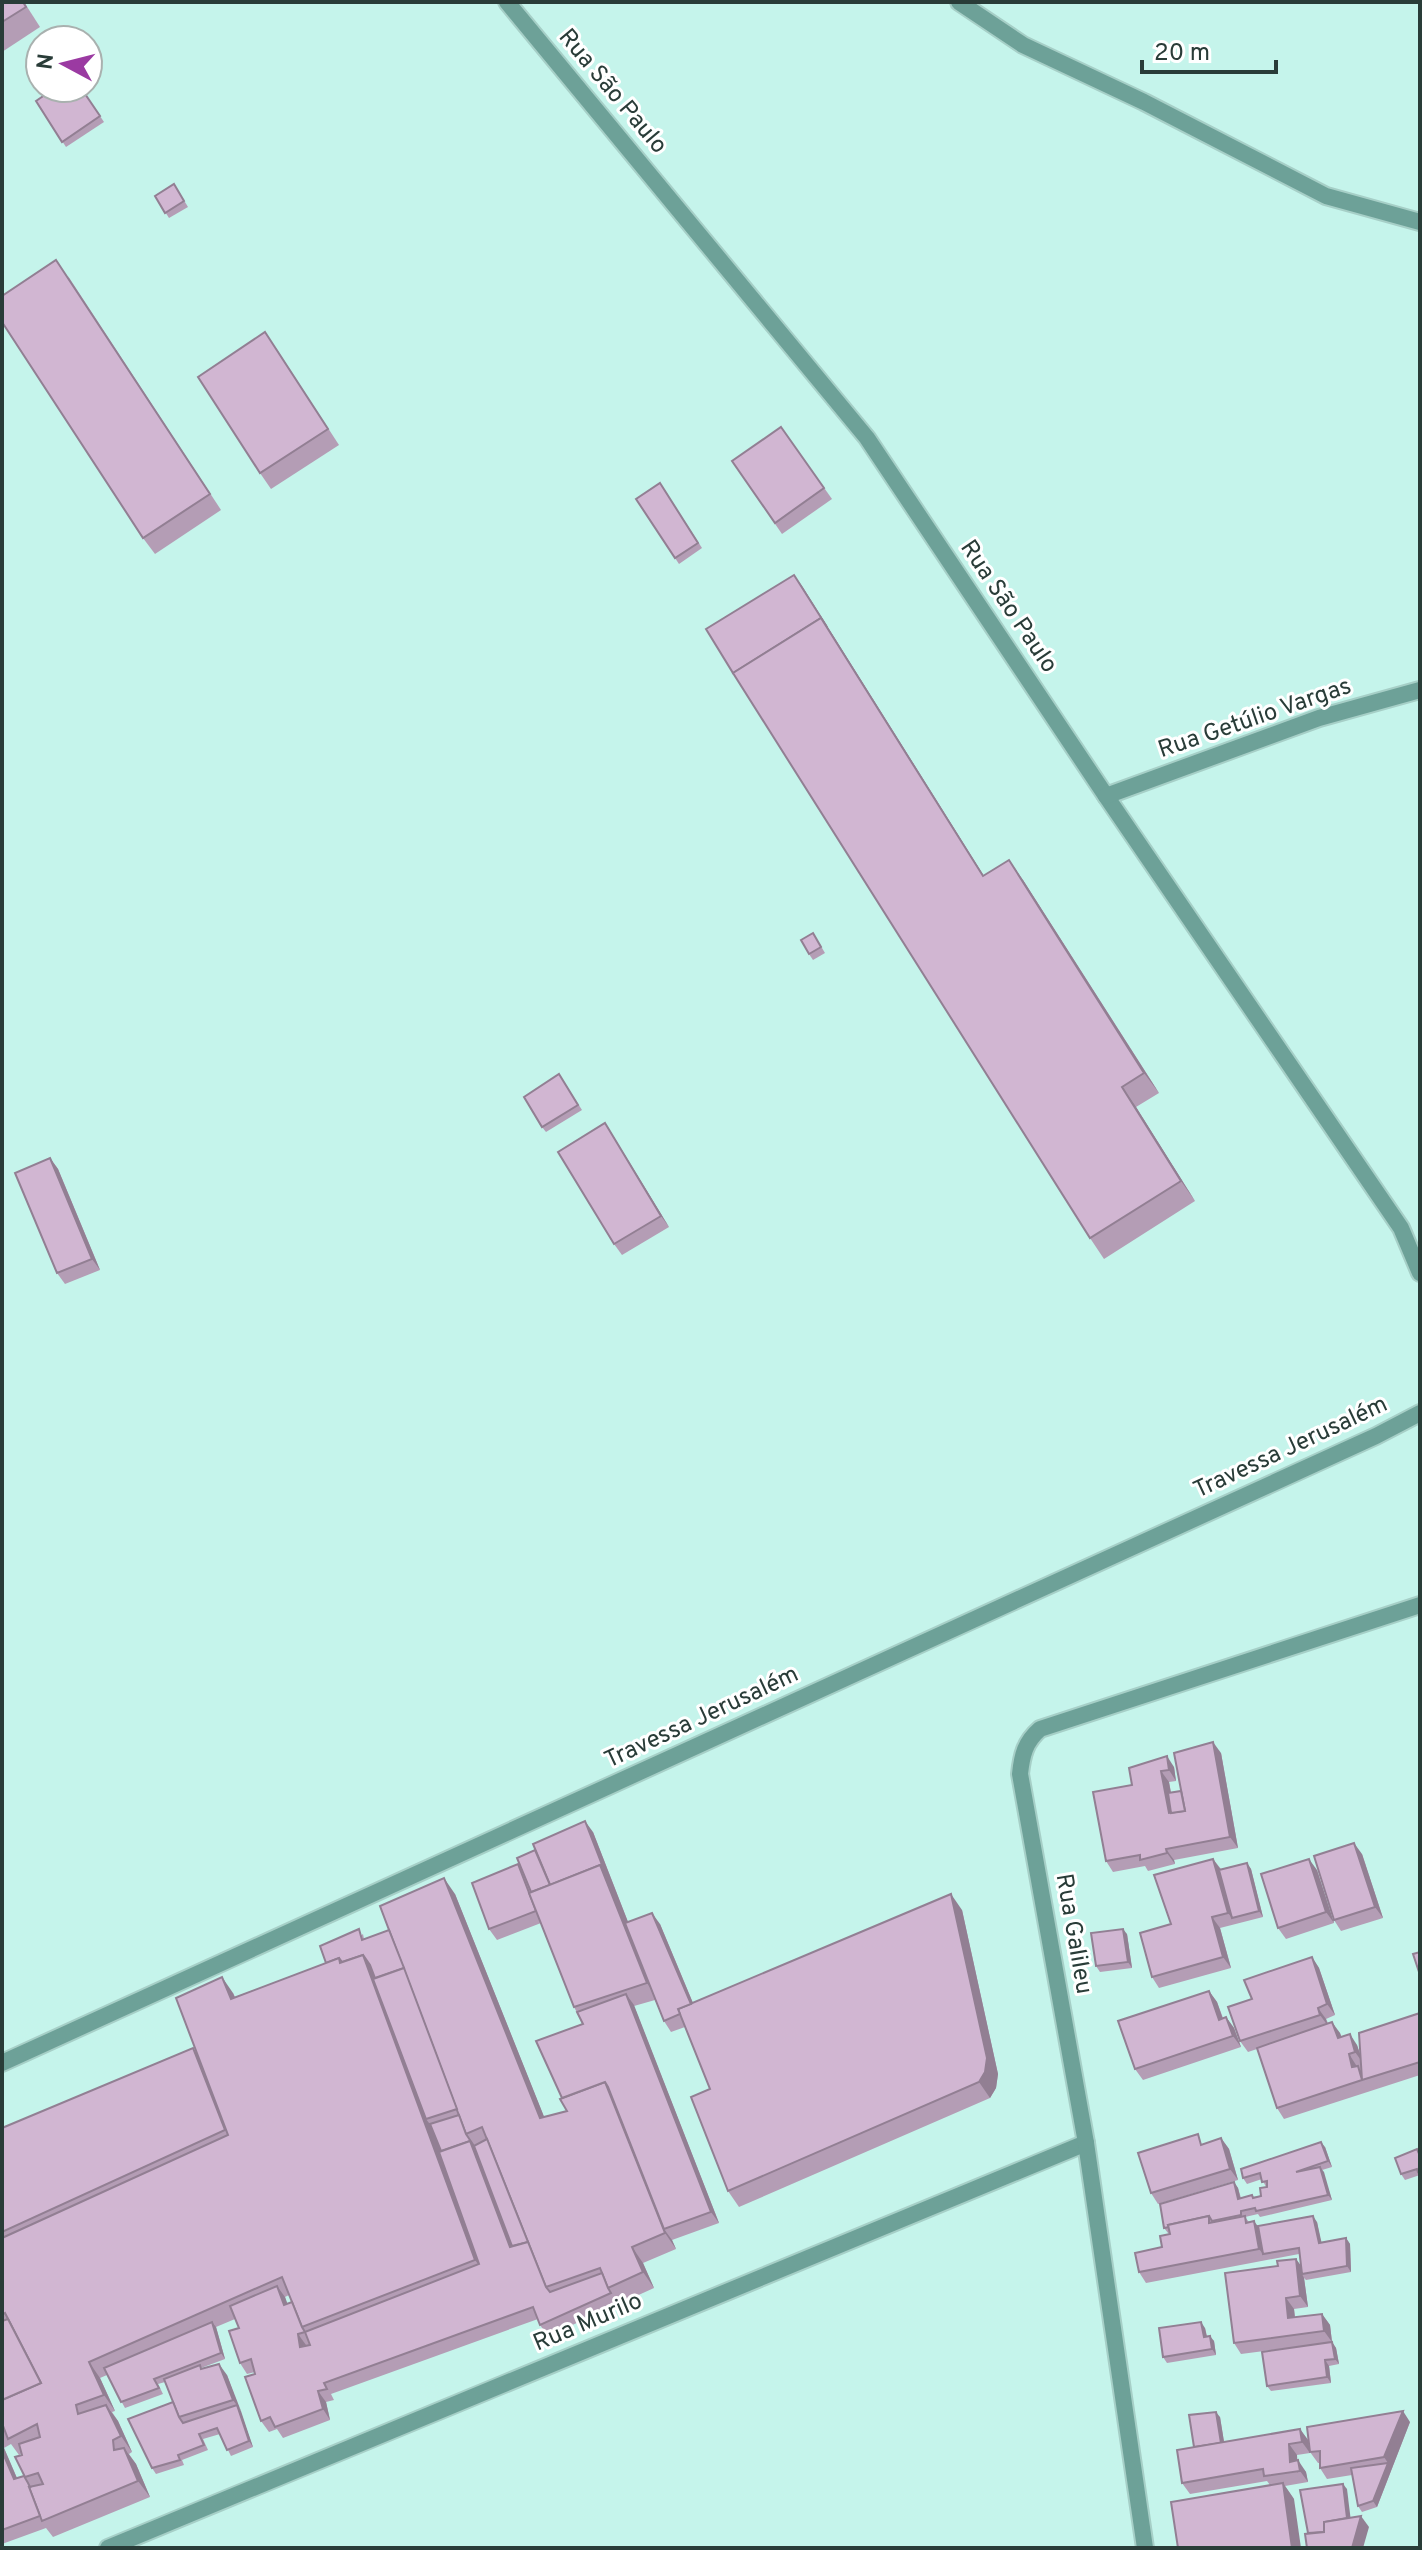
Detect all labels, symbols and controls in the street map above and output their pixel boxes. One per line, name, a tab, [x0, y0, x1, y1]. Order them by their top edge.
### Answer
street label: Rua São Paulo	[551, 23, 673, 161]
north arrow	[24, 24, 104, 104]
scale bar	[1142, 24, 1276, 74]
text: 20 m	[1154, 39, 1210, 69]
text: N	[32, 52, 61, 71]
street label: Rua São Paulo	[952, 535, 1064, 679]
street label: Rua Getúlio Vargas	[1154, 672, 1356, 766]
street label: Travessa Jerusalém	[1189, 1390, 1393, 1506]
street label: Travessa Jerusalém	[600, 1660, 804, 1776]
street label: Rua Galileu	[1048, 1871, 1098, 1997]
street label: Rua Murilo	[529, 2287, 647, 2359]

